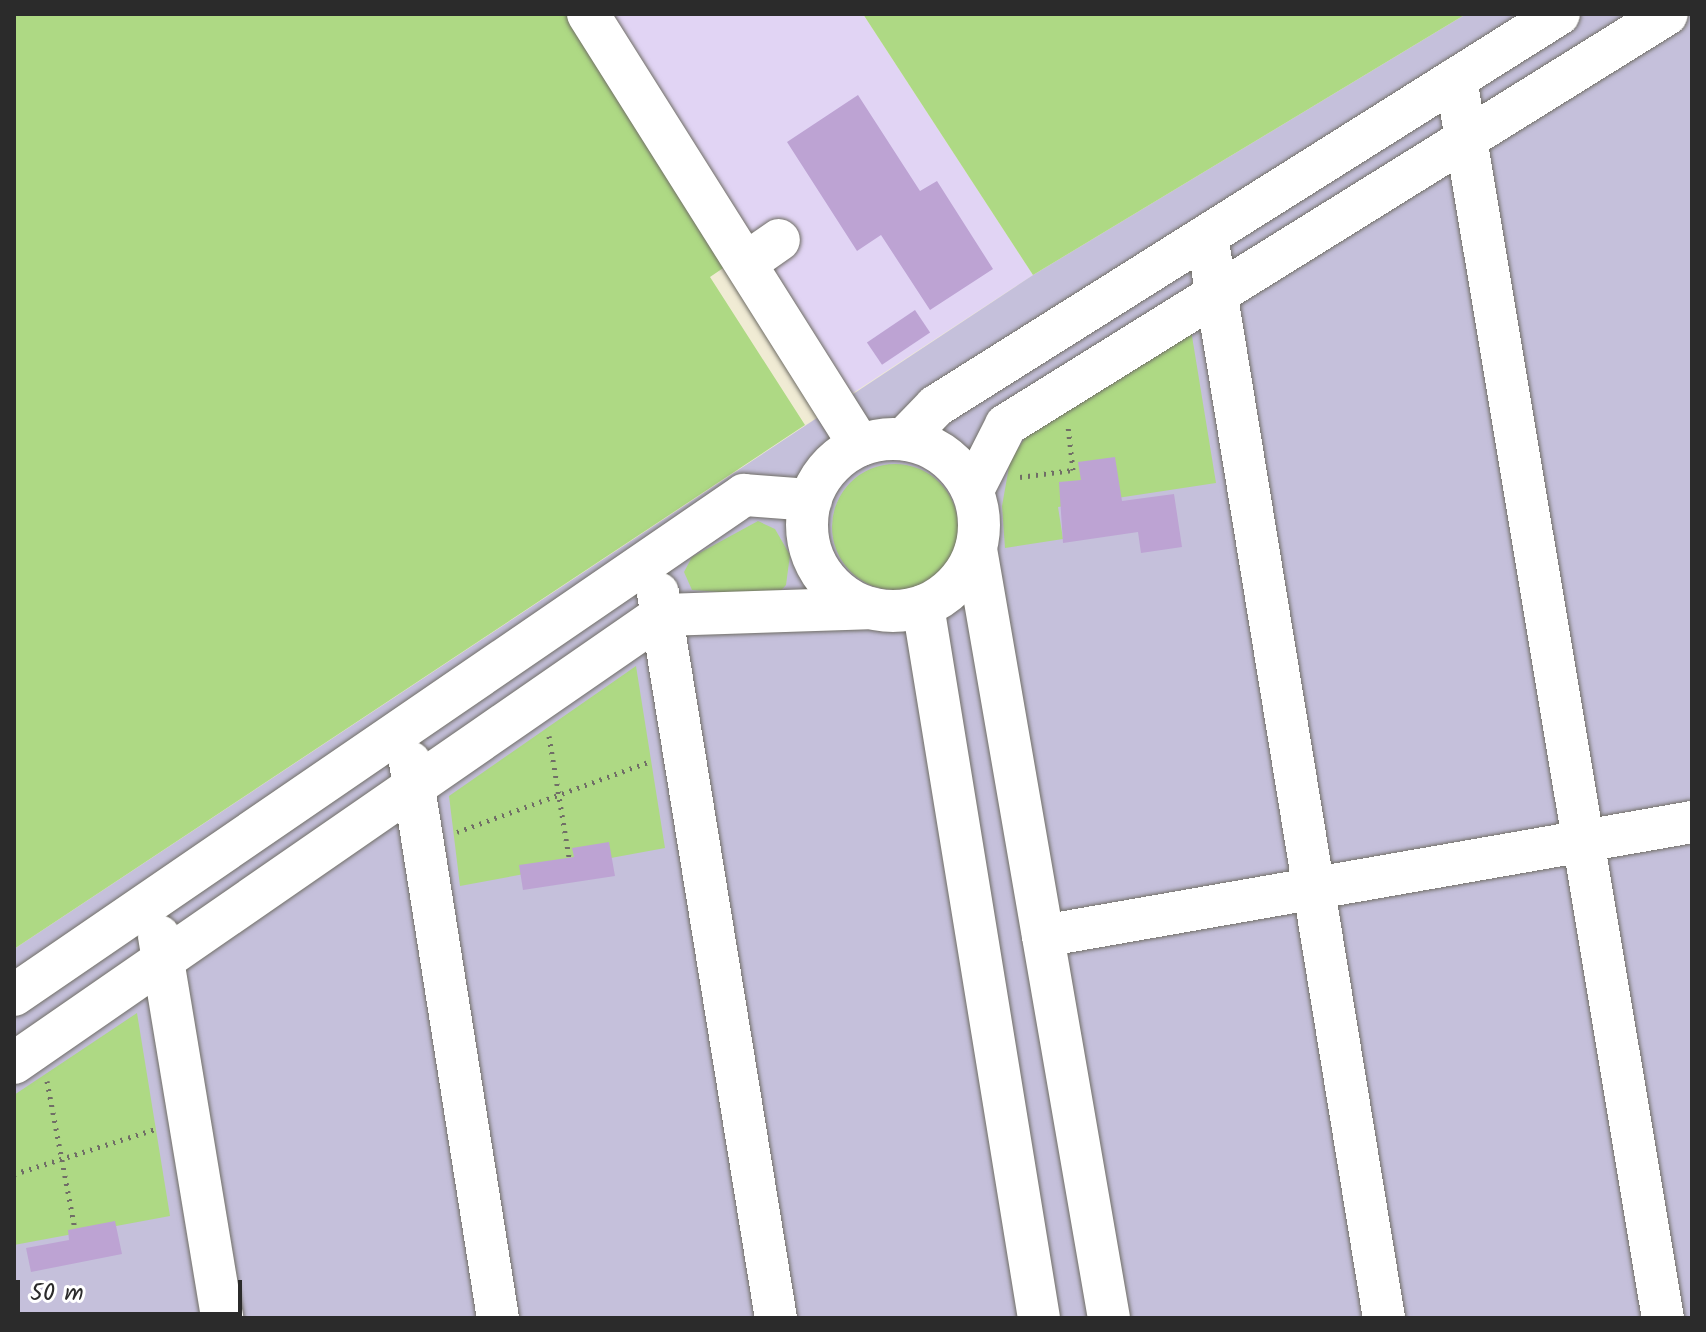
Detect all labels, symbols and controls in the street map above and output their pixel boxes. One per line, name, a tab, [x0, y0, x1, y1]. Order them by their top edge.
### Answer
scale bar	[20, 1264, 246, 1314]
text: 50 m	[30, 1274, 84, 1313]

